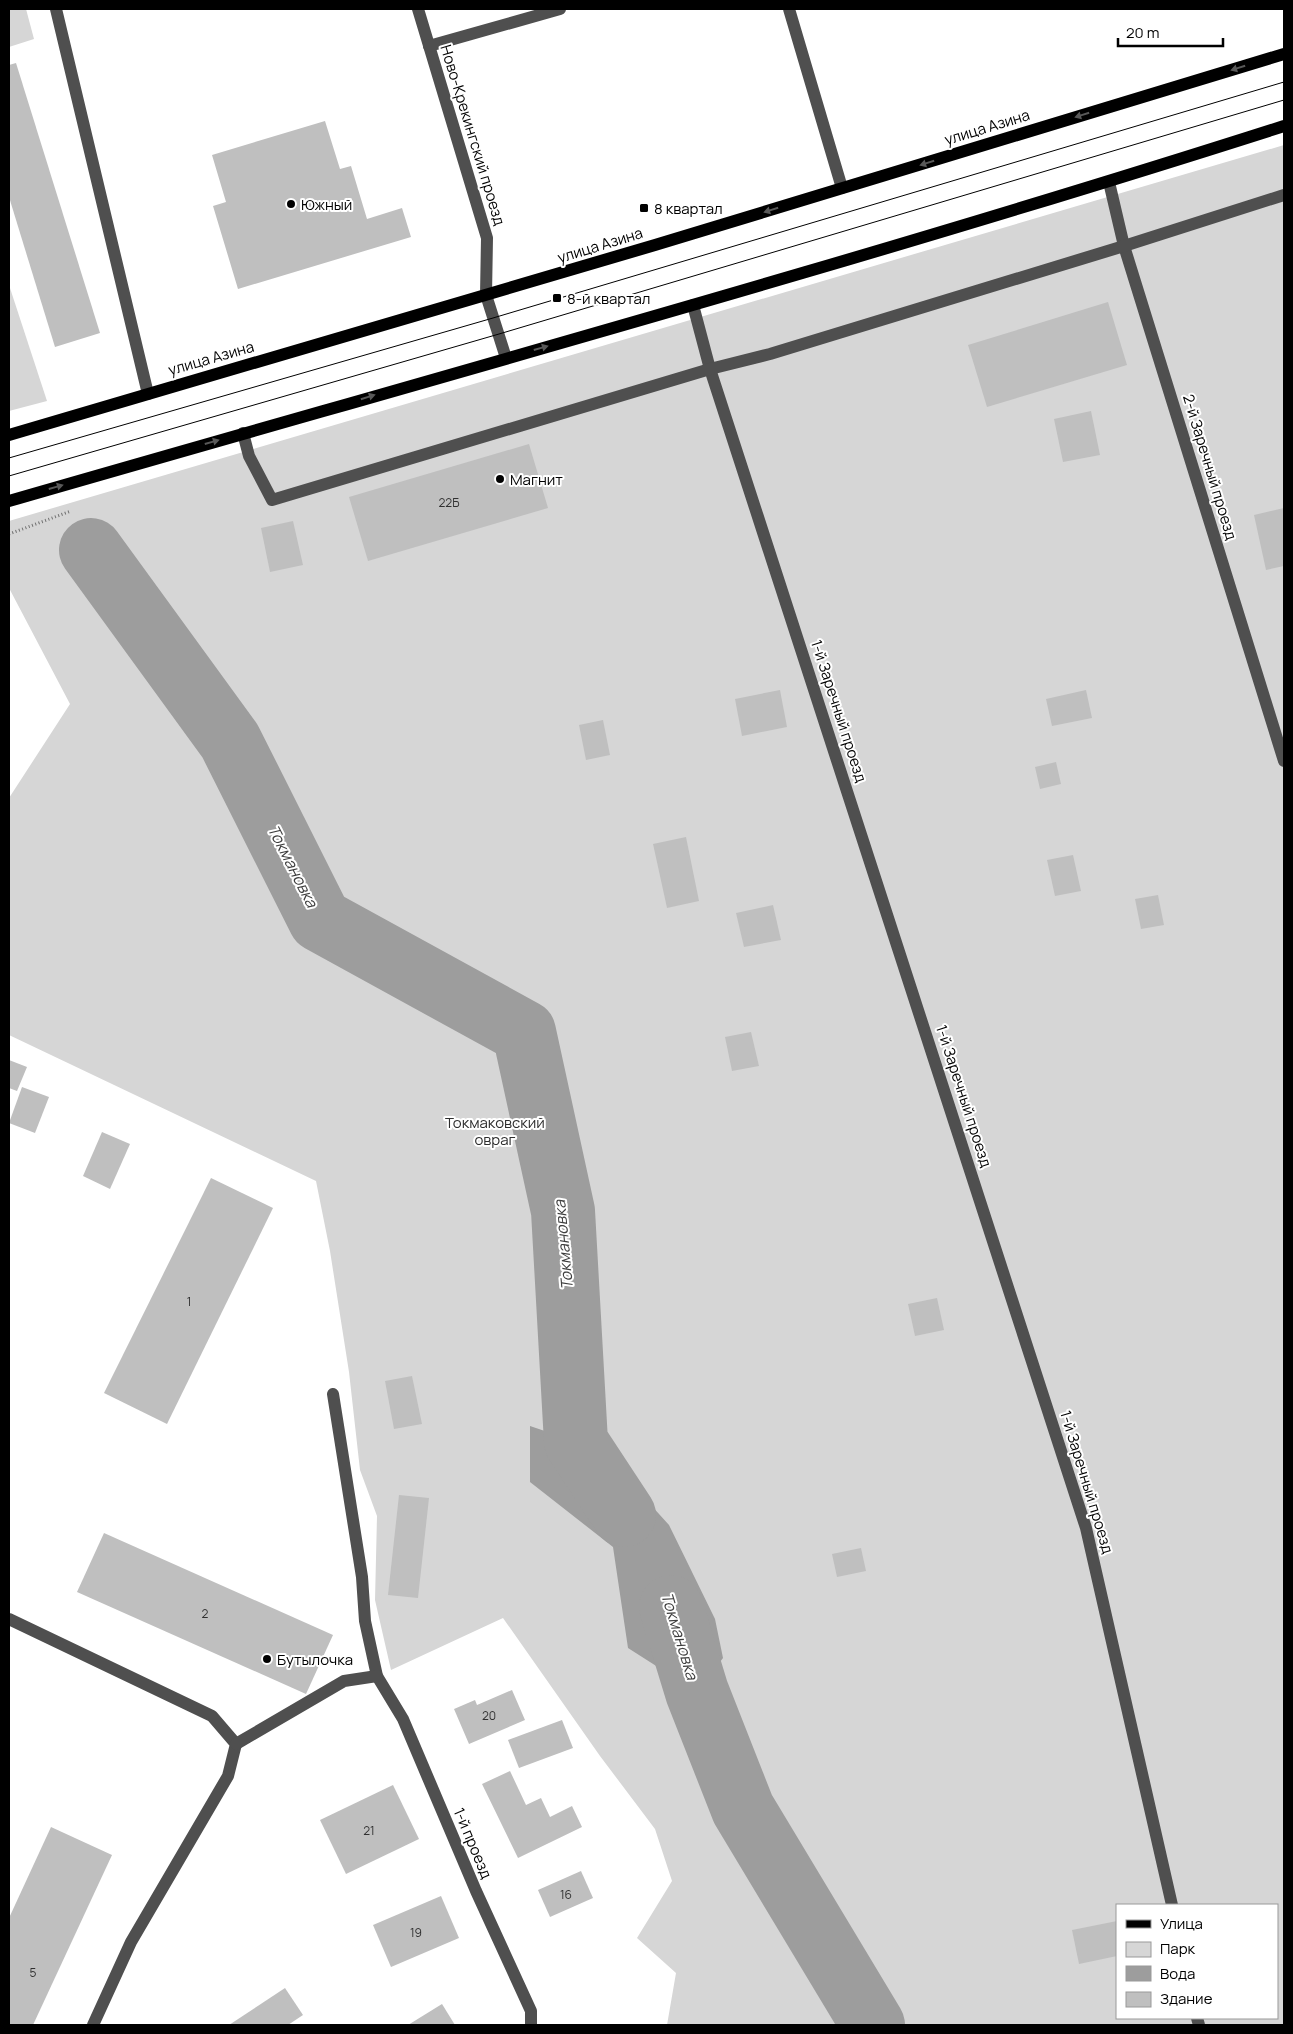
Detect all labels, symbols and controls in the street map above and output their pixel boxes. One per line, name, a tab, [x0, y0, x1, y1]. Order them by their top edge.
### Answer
scale bar	[1118, 15, 1223, 47]
text: 20 m	[1126, 22, 1159, 43]
street label: Ново-Крекингский проезд	[436, 42, 510, 228]
one-way arrow	[1230, 65, 1245, 73]
street label: улица Азина	[942, 104, 1032, 150]
one-way arrow	[1074, 112, 1089, 120]
one-way arrow	[919, 159, 934, 167]
place label: Южный	[301, 194, 352, 215]
marker: Южный	[285, 198, 297, 210]
place label: 8 квартал	[654, 198, 723, 219]
marker: 8 квартал	[638, 202, 650, 214]
one-way arrow	[763, 206, 778, 214]
street label: улица Азина	[555, 222, 645, 268]
place label: 8-й квартал	[567, 288, 651, 309]
marker: 8-й квартал	[551, 292, 563, 304]
street label: улица Азина	[166, 336, 256, 380]
one-way arrow	[534, 344, 549, 352]
street label: 2-й Заречный проезд	[1178, 392, 1242, 542]
one-way arrow	[360, 393, 375, 401]
one-way arrow	[204, 438, 219, 446]
place label: Магнит	[510, 469, 563, 490]
marker: Магнит	[494, 473, 506, 485]
one-way arrow	[48, 483, 63, 491]
house number: 22Б	[439, 494, 459, 511]
street label: 1-й Заречный проезд	[806, 637, 872, 785]
water label: Токмановка	[263, 821, 324, 912]
street label: 1-й Заречный проезд	[931, 1022, 997, 1170]
park label: Токмаковский овраг	[445, 1112, 545, 1150]
water label: Токмановка	[548, 1198, 578, 1291]
house number: 1	[187, 1293, 191, 1310]
street label: 1-й Заречный проезд	[1055, 1408, 1119, 1556]
water label: Токмановка	[656, 1590, 704, 1683]
house number: 2	[202, 1605, 209, 1622]
place label: Бутылочка	[277, 1649, 353, 1670]
marker: Бутылочка	[261, 1653, 273, 1665]
house number: 20	[482, 1707, 496, 1724]
street label: 1-й проезд	[449, 1804, 497, 1882]
house number: 21	[363, 1822, 375, 1839]
house number: 16	[560, 1886, 572, 1903]
legend	[1116, 1904, 1278, 2019]
text: Улица	[1160, 1913, 1203, 1934]
house number: 19	[410, 1924, 422, 1941]
text: Парк	[1160, 1938, 1196, 1959]
text: Вода	[1160, 1963, 1195, 1984]
house number: 5	[30, 1964, 37, 1981]
text: Здание	[1160, 1988, 1213, 2009]

